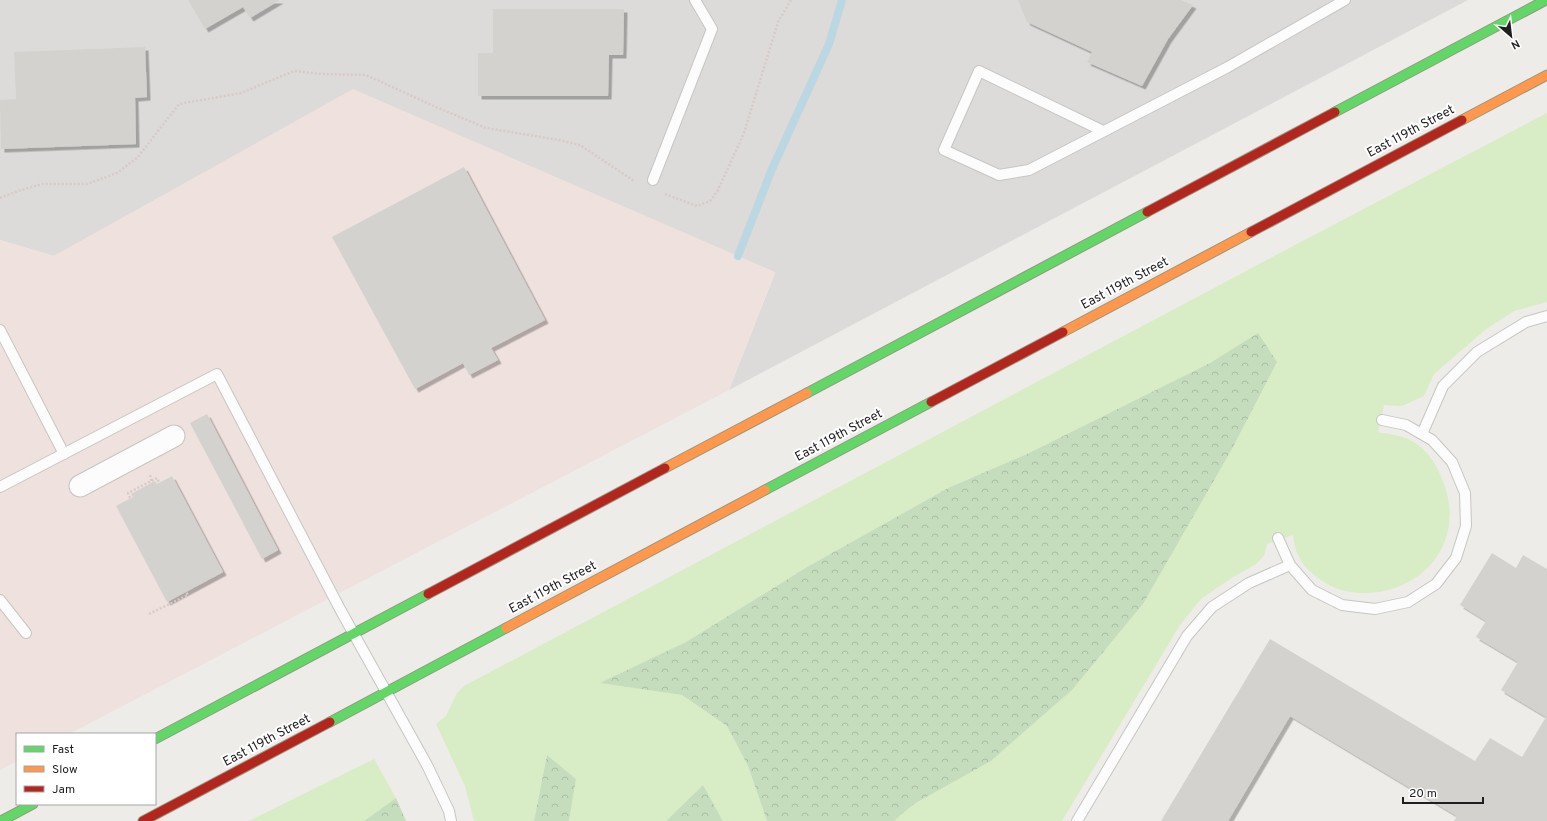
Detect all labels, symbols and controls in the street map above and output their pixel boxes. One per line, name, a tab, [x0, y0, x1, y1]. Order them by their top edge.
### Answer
north arrow	[1491, 16, 1531, 56]
text: N	[1508, 36, 1522, 52]
street label: East 119th Street	[1365, 102, 1458, 162]
street label: East 119th Street	[1079, 254, 1172, 314]
street label: East 119th Street	[793, 406, 886, 466]
street label: East 119th Street	[507, 558, 600, 618]
street label: East 119th Street	[221, 711, 314, 771]
legend	[16, 733, 156, 805]
text: Fast	[52, 742, 74, 758]
text: Slow	[52, 762, 78, 778]
scale bar	[1403, 779, 1483, 805]
text: Jam	[52, 782, 75, 798]
text: 20 m	[1409, 786, 1437, 802]

